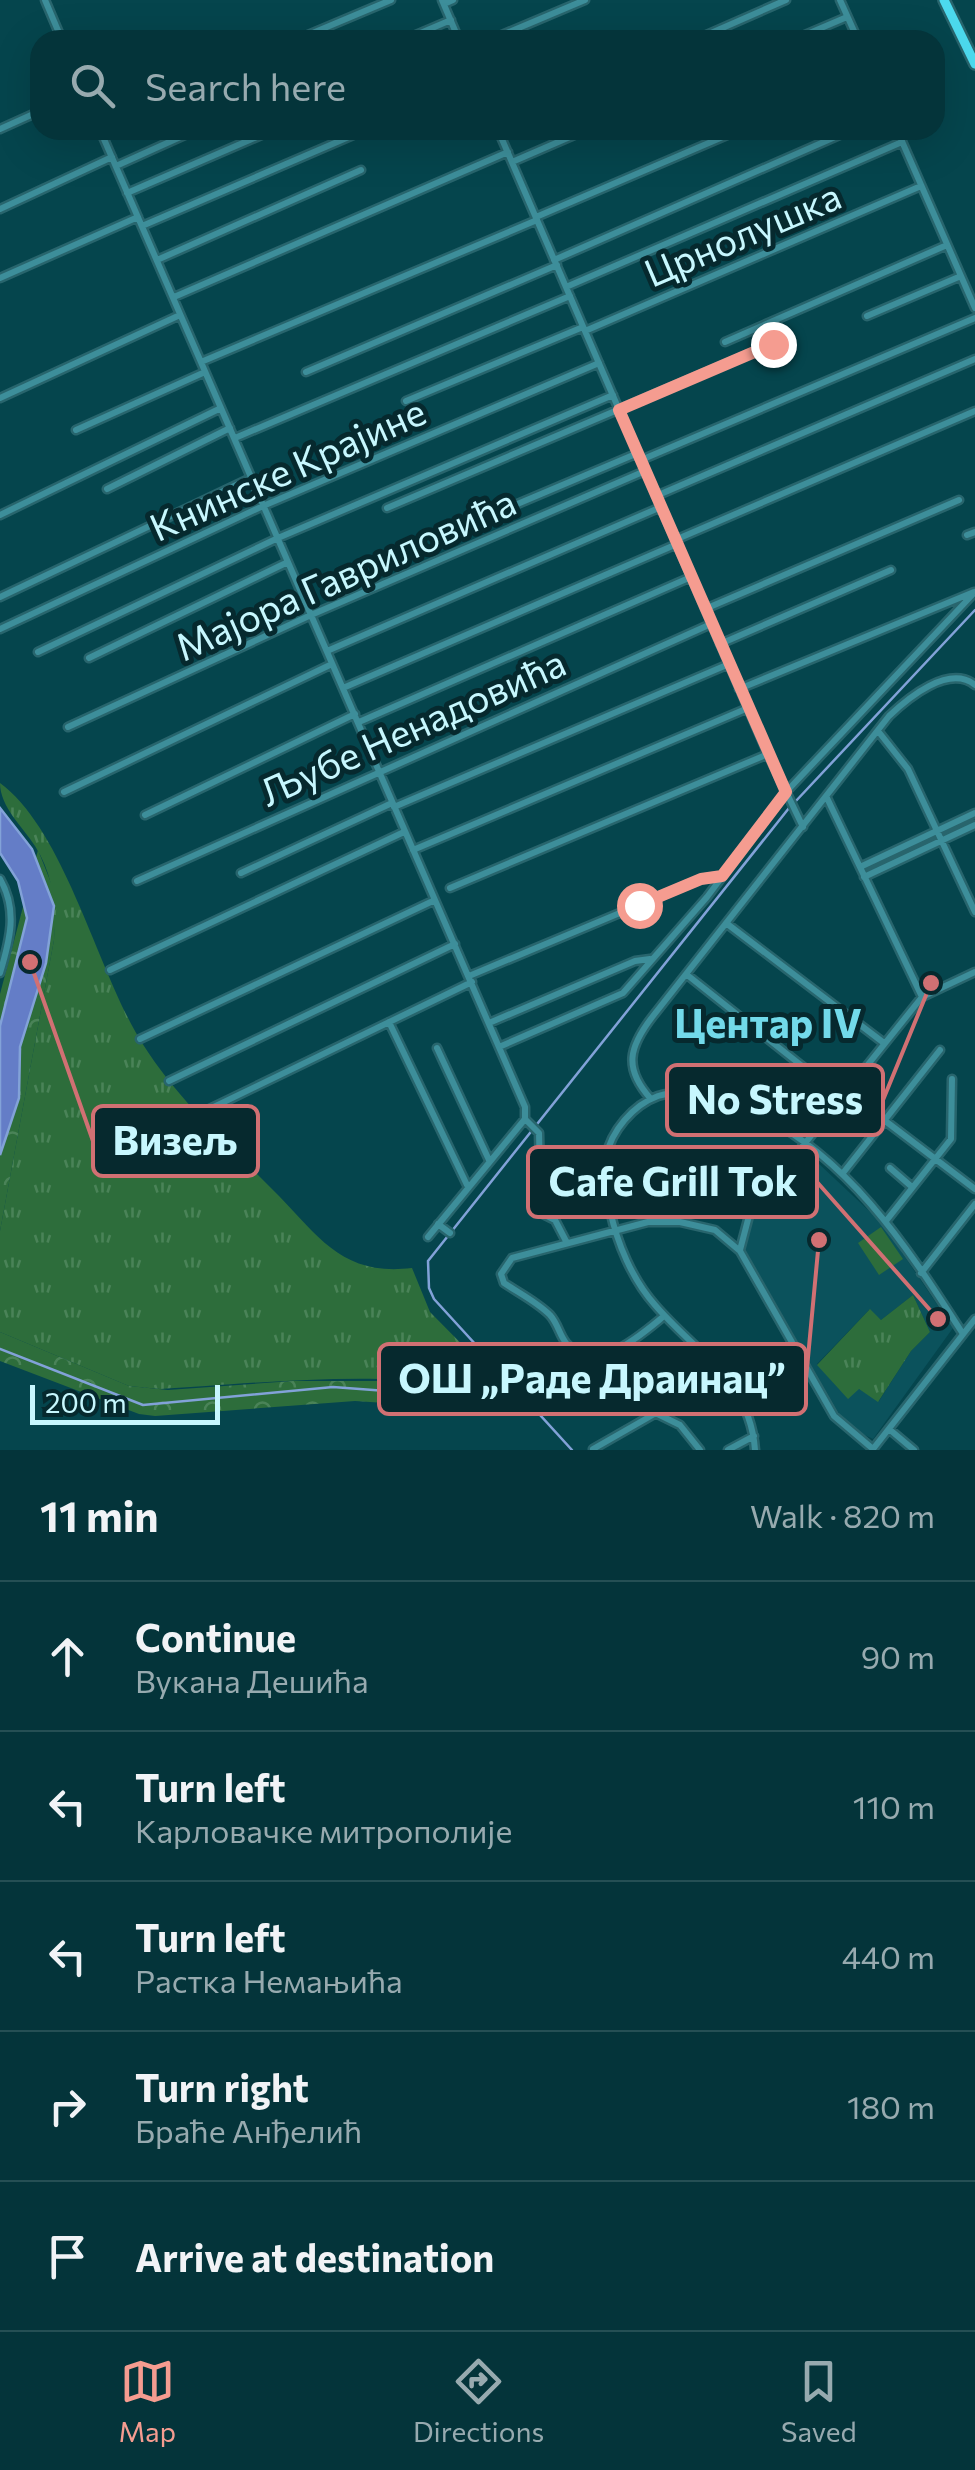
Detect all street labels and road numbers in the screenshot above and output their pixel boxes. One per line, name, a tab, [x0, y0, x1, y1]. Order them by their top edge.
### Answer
street label: Црнолушка	[637, 171, 847, 295]
street label: Книнске Крајине	[142, 386, 432, 550]
street label: Мајора Гавриловића	[168, 477, 522, 669]
street label: Љубе Ненадовића	[252, 638, 572, 814]

